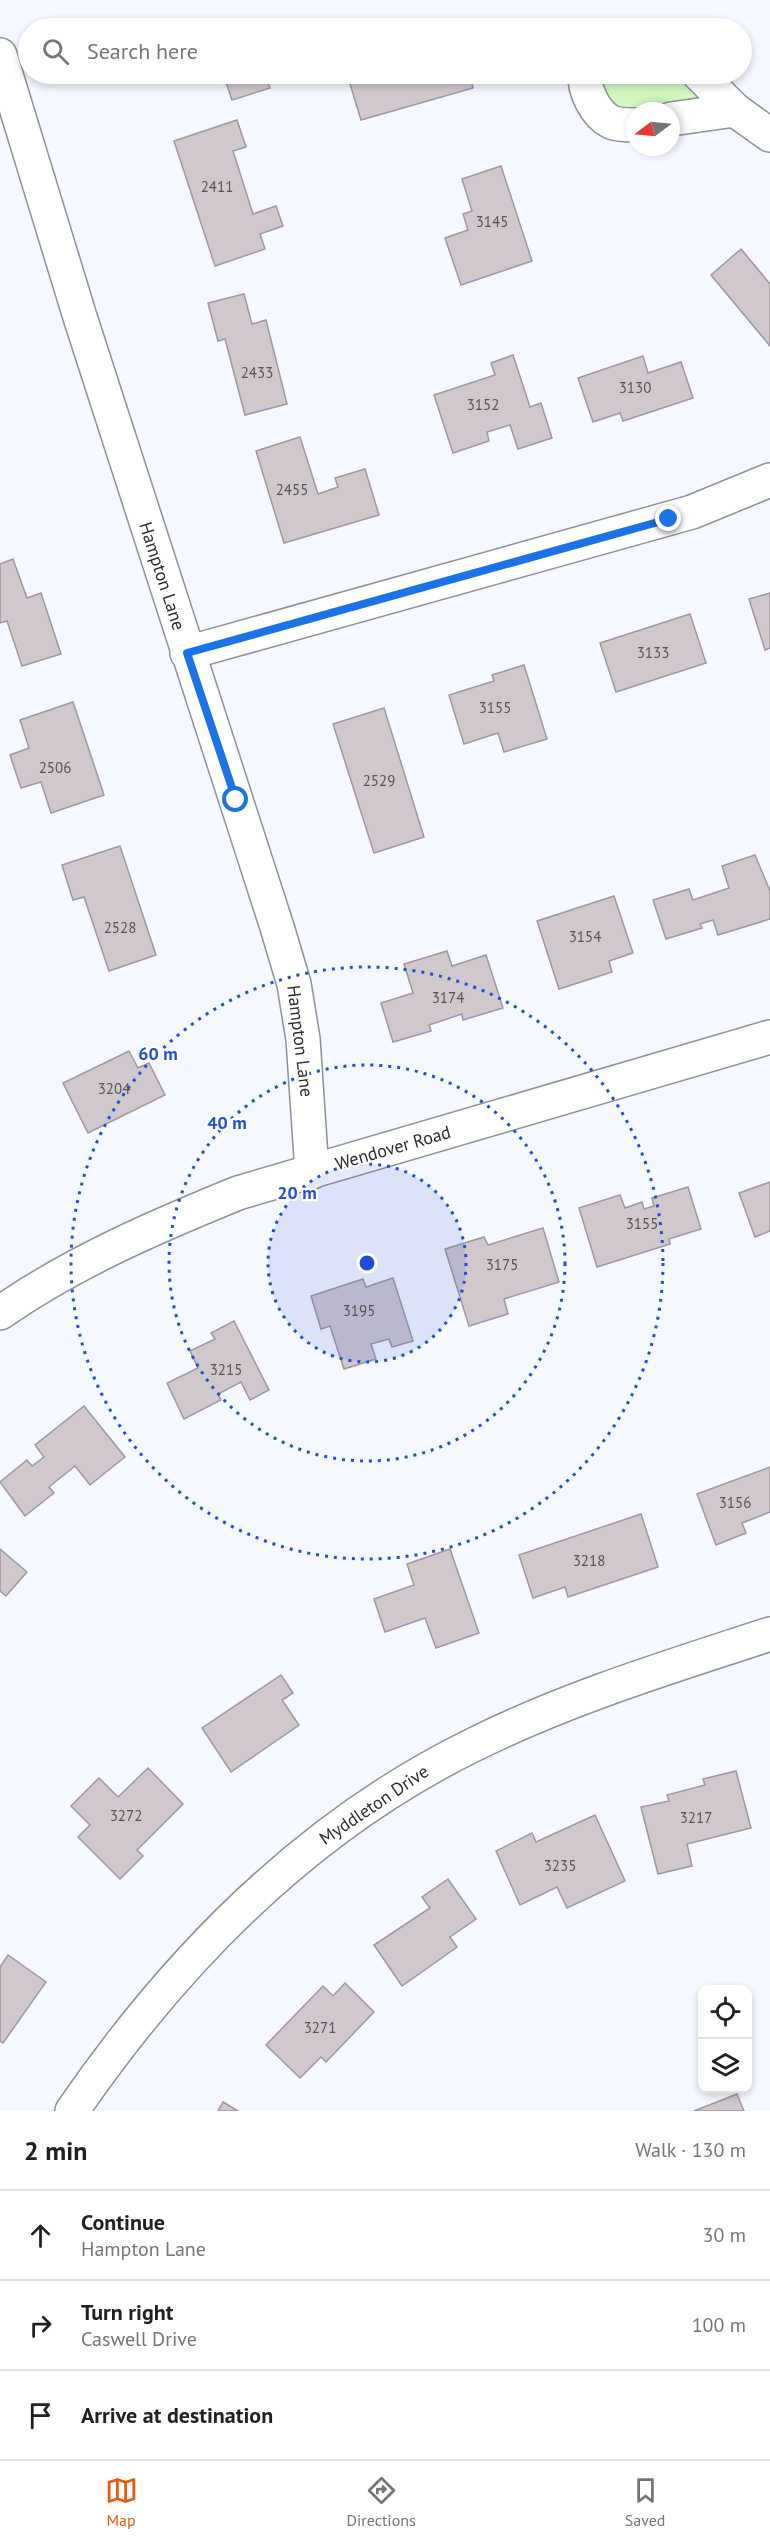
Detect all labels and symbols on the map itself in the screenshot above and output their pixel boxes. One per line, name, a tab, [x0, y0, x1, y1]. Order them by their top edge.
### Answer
north arrow	[626, 102, 680, 156]
house number: 2411	[201, 177, 233, 196]
house number: 3145	[476, 212, 508, 231]
house number: 2433	[241, 363, 273, 382]
house number: 3130	[619, 378, 651, 397]
house number: 3152	[467, 395, 499, 414]
house number: 2455	[276, 480, 308, 499]
route end	[655, 505, 681, 531]
street label: Hampton Lane	[134, 519, 191, 633]
house number: 3133	[637, 643, 669, 662]
house number: 3155	[479, 698, 511, 717]
house number: 2506	[39, 758, 71, 777]
house number: 2529	[363, 771, 395, 790]
route start	[222, 786, 248, 812]
house number: 2528	[104, 918, 136, 937]
house number: 3154	[569, 927, 601, 946]
street label: Hampton Lane	[282, 984, 319, 1098]
house number: 3174	[432, 988, 464, 1007]
text: 60 m	[138, 1042, 178, 1065]
house number: 3204	[98, 1079, 130, 1098]
text: 40 m	[207, 1111, 247, 1134]
street label: Wendover Road	[333, 1120, 453, 1175]
text: 20 m	[277, 1181, 317, 1204]
house number: 3155	[626, 1214, 658, 1233]
centre of rings	[357, 1253, 377, 1273]
house number: 3175	[486, 1255, 518, 1274]
house number: 3195	[343, 1301, 375, 1320]
house number: 3215	[210, 1360, 242, 1379]
house number: 3156	[719, 1493, 751, 1512]
house number: 3218	[573, 1551, 605, 1570]
street label: Myddleton Drive	[315, 1760, 433, 1850]
house number: 3272	[110, 1806, 142, 1825]
house number: 3217	[680, 1808, 712, 1827]
house number: 3235	[544, 1856, 576, 1875]
house number: 3271	[304, 2018, 336, 2037]

